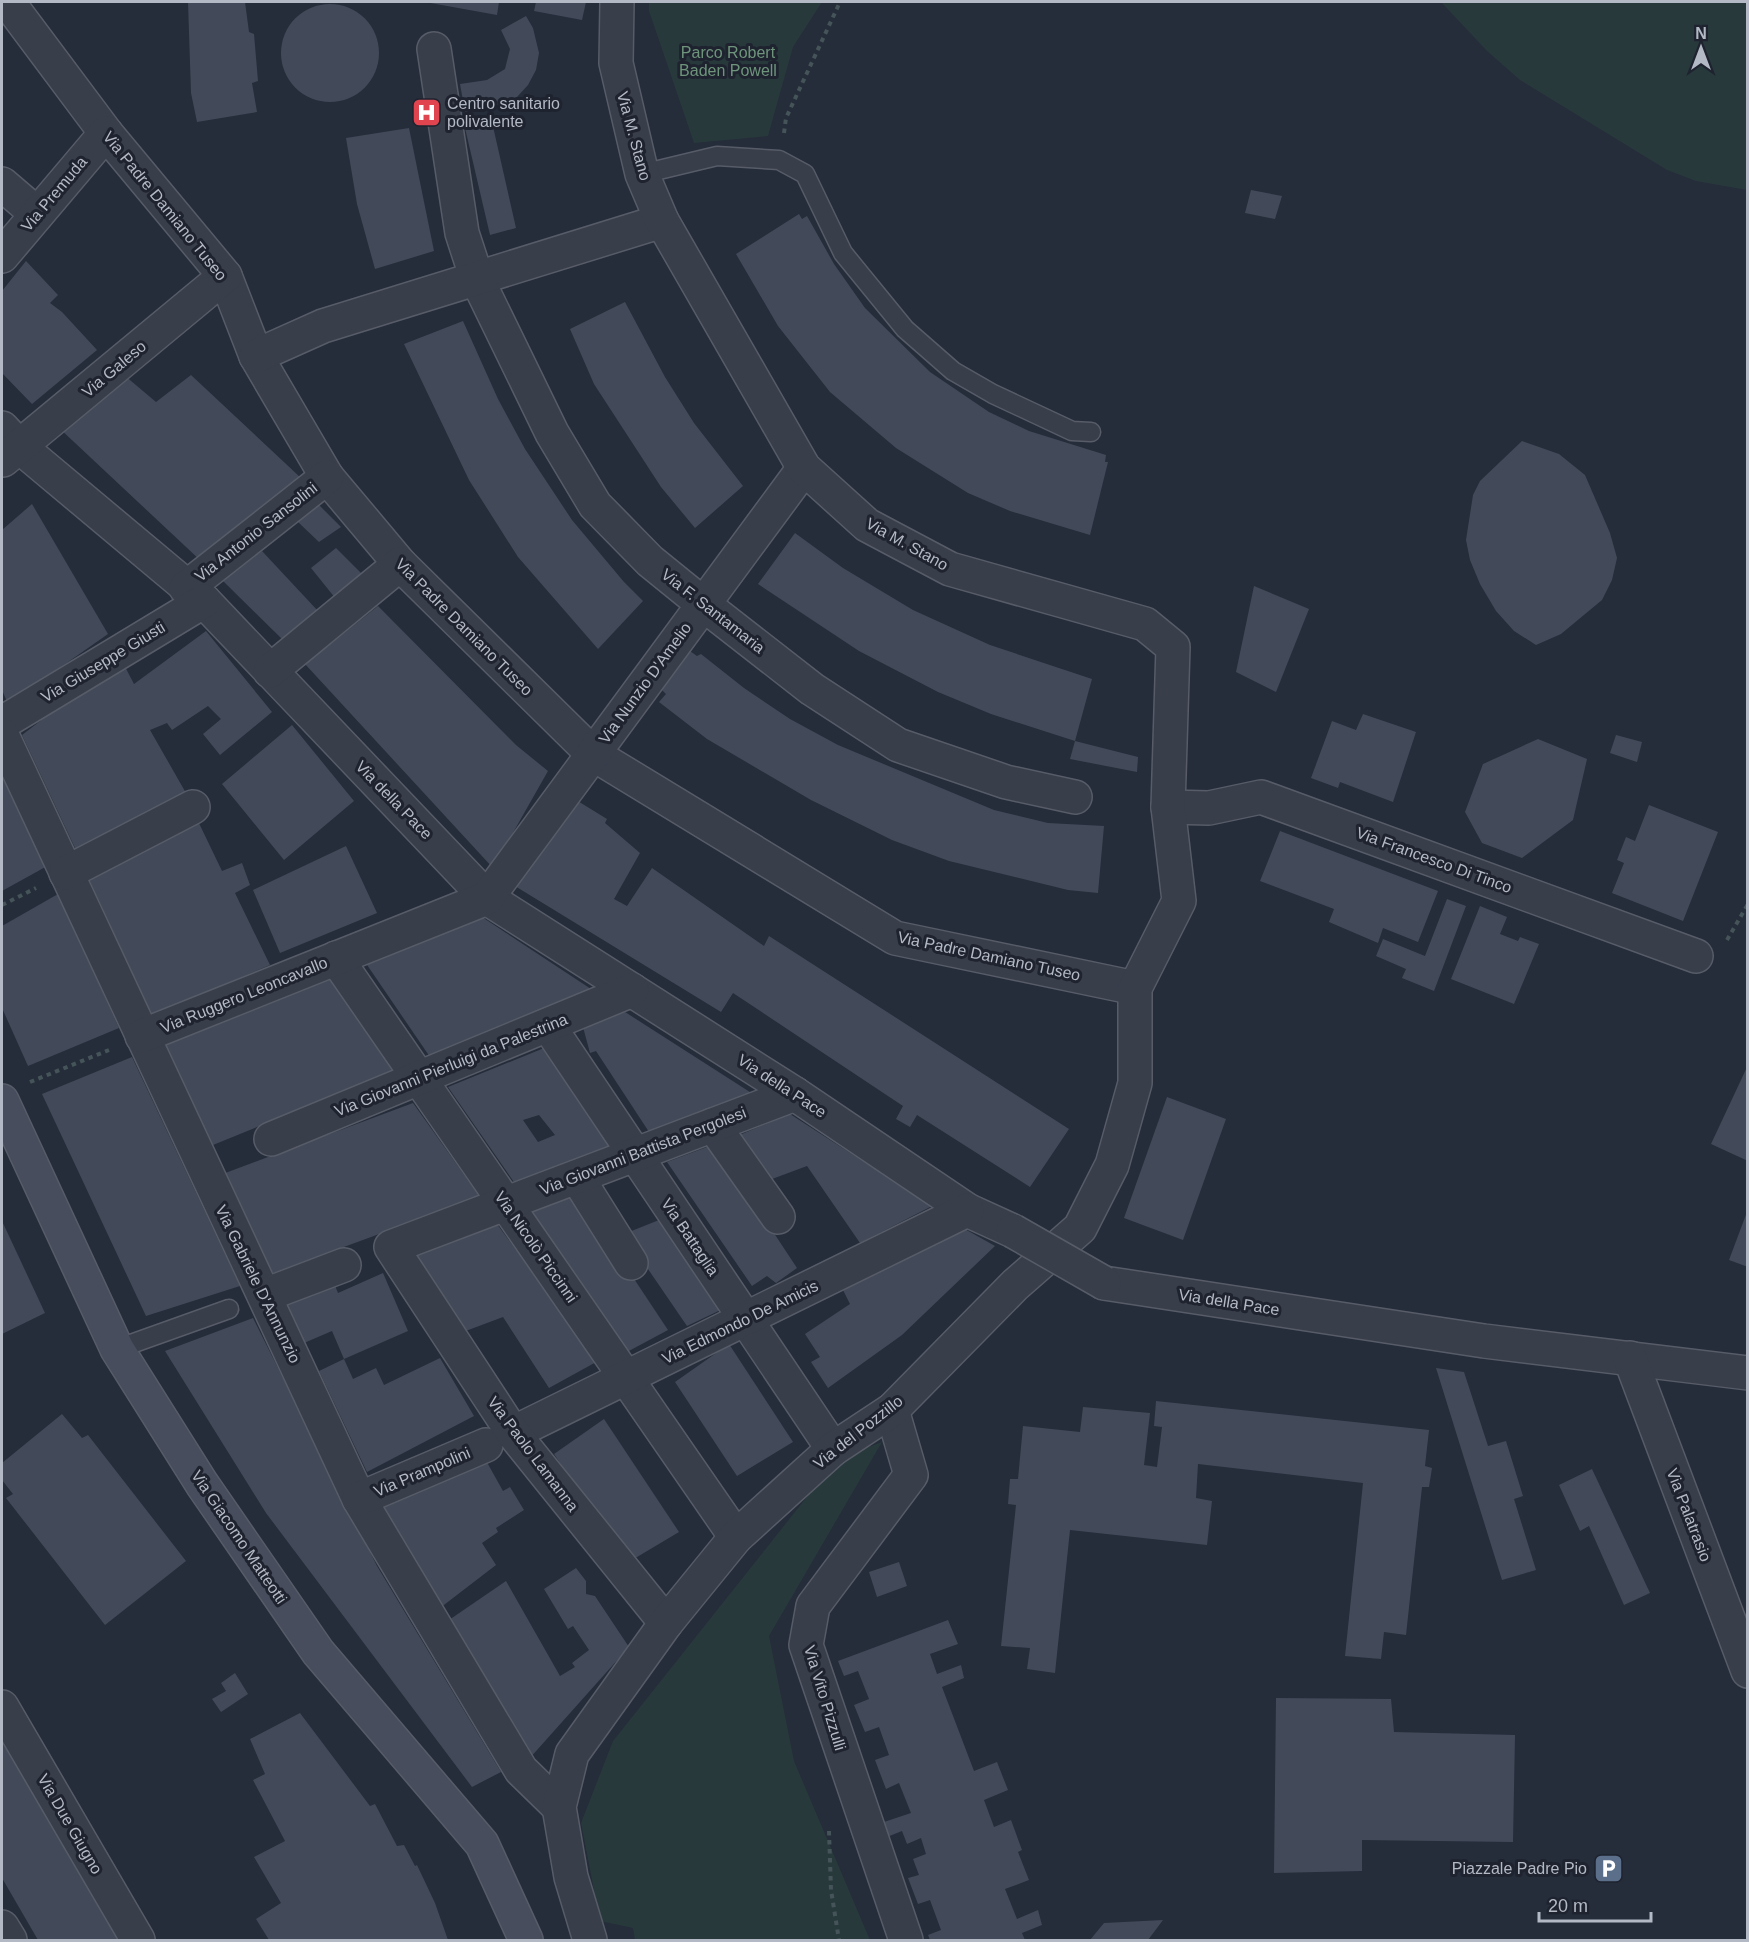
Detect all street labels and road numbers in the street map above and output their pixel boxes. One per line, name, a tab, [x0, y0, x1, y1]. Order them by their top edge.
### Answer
street label: Via M. Stano	[614, 90, 654, 182]
street label: Via Padre Damiano Tuseo	[100, 128, 230, 284]
street label: Via Premuda	[18, 153, 90, 235]
street label: Via Galeso	[79, 337, 149, 401]
street label: Via Antonio Sansolini	[192, 479, 320, 585]
street label: Via M. Stano	[863, 514, 951, 574]
street label: Via Padre Damiano Tuseo	[392, 555, 536, 699]
street label: Via F. Santamaria	[658, 566, 768, 657]
street label: Via Giuseppe Giusti	[38, 618, 168, 706]
street label: Via Nunzio D'Amelio	[595, 619, 695, 747]
street label: Via della Pace	[352, 757, 436, 843]
street label: Via Francesco Di Tinco	[1354, 824, 1514, 896]
street label: Via Padre Damiano Tuseo	[896, 928, 1082, 984]
street label: Via Ruggero Leoncavallo	[158, 954, 330, 1036]
street label: Via Giovanni Pierluigi da Palestrina	[332, 1010, 570, 1120]
street label: Via della Pace	[735, 1051, 829, 1121]
street label: Via Giovanni Battista Pergolesi	[538, 1104, 748, 1198]
street label: Via Nicolò Piccinni	[491, 1188, 581, 1306]
street label: Via Battaglia	[658, 1195, 722, 1279]
street label: Via Gabriele D'Annunzio	[212, 1202, 304, 1366]
street label: Via Edmondo De Amicis	[659, 1277, 821, 1367]
street label: Via della Pace	[1177, 1286, 1281, 1318]
street label: Via del Pozzillo	[810, 1392, 906, 1472]
street label: Via Paolo Lamanna	[484, 1393, 582, 1515]
street label: Via Prampolini	[371, 1444, 473, 1500]
street label: Via Palatrasio	[1663, 1466, 1715, 1564]
street label: Via Giacomo Matteotti	[188, 1467, 290, 1607]
street label: Via Vito Pizzulli	[801, 1643, 849, 1753]
street label: Via Due Giugno	[34, 1771, 106, 1877]

